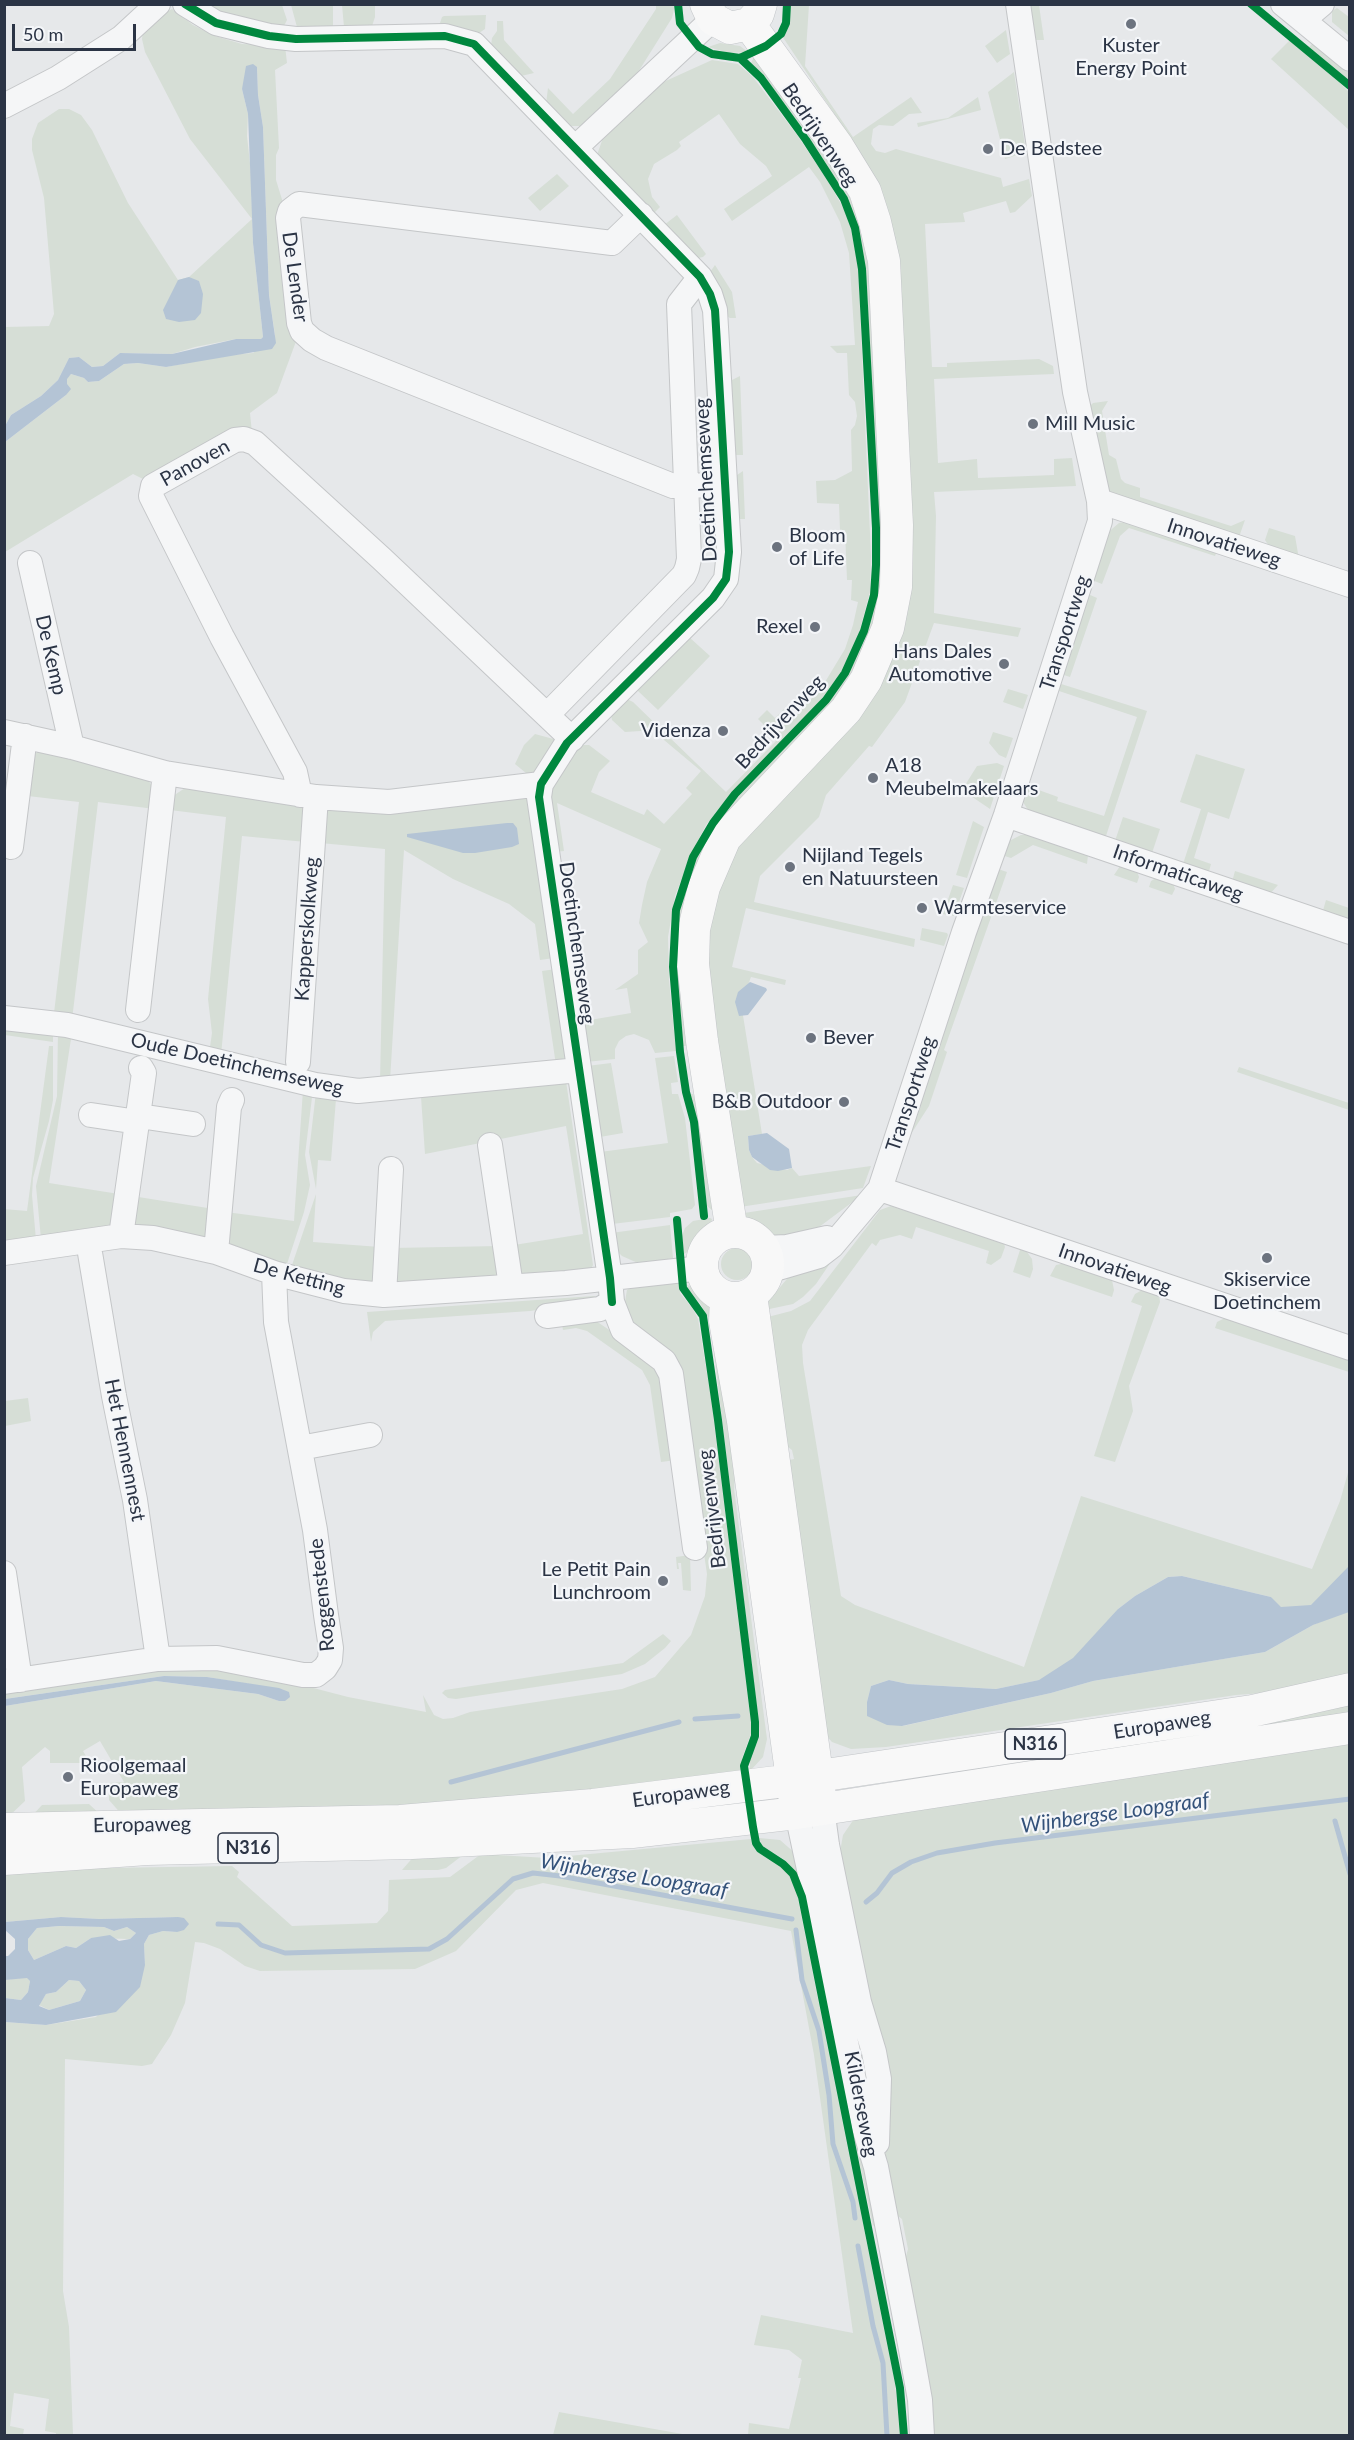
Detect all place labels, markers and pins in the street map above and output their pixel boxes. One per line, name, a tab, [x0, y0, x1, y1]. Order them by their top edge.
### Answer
marker: Kuster Energy Point	[1124, 17, 1138, 31]
place label: Kuster Energy Point	[1075, 34, 1187, 81]
place label: De Bedstee	[1000, 137, 1102, 161]
marker: De Bedstee	[981, 142, 995, 156]
place label: Mill Music	[1045, 412, 1135, 436]
marker: Mill Music	[1026, 417, 1040, 431]
place label: Bloom of Life	[789, 524, 846, 571]
marker: Bloom of Life	[770, 540, 784, 554]
place label: Rexel	[756, 615, 803, 639]
marker: Rexel	[808, 620, 822, 634]
place label: Hans Dales Automotive	[889, 640, 992, 687]
marker: Hans Dales Automotive	[997, 657, 1011, 671]
place label: Videnza	[641, 719, 711, 743]
marker: Videnza	[716, 724, 730, 738]
place label: A18 Meubelmakelaars	[885, 754, 1038, 801]
marker: A18 Meubelmakelaars	[866, 771, 880, 785]
place label: Nijland Tegels en Natuursteen	[802, 844, 938, 891]
marker: Nijland Tegels en Natuursteen	[783, 860, 797, 874]
place label: Warmteservice	[934, 896, 1066, 920]
marker: Warmteservice	[915, 901, 929, 915]
place label: Bever	[823, 1026, 874, 1050]
marker: Bever	[804, 1031, 818, 1045]
place label: B&B Outdoor	[711, 1090, 832, 1114]
marker: B&B Outdoor	[837, 1095, 851, 1109]
marker: Skiservice Doetinchem	[1260, 1251, 1274, 1265]
place label: Skiservice Doetinchem	[1213, 1268, 1321, 1315]
place label: Le Petit Pain Lunchroom	[542, 1558, 651, 1605]
marker: Le Petit Pain Lunchroom	[656, 1574, 670, 1588]
place label: Rioolgemaal Europaweg	[80, 1754, 186, 1801]
marker: Rioolgemaal Europaweg	[61, 1770, 75, 1784]

